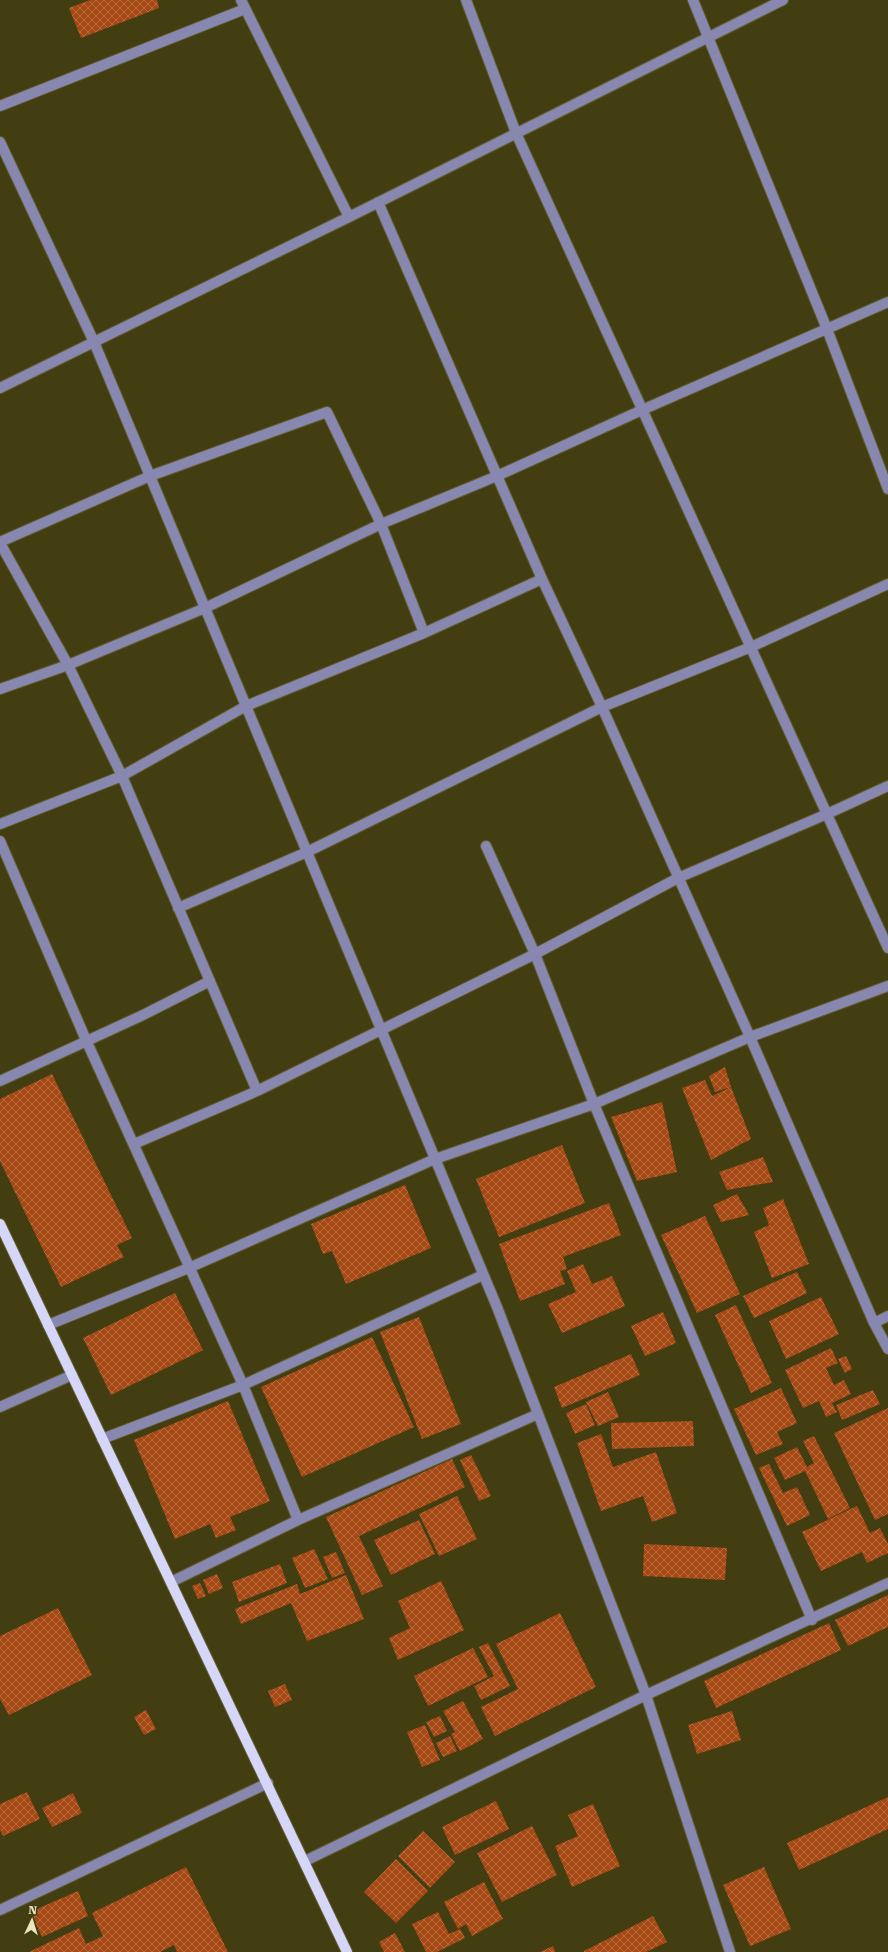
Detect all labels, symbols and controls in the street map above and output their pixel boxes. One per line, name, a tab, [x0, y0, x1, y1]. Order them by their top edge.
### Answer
north arrow	[12, 1900, 52, 1940]
text: N	[28, 1904, 38, 1917]

